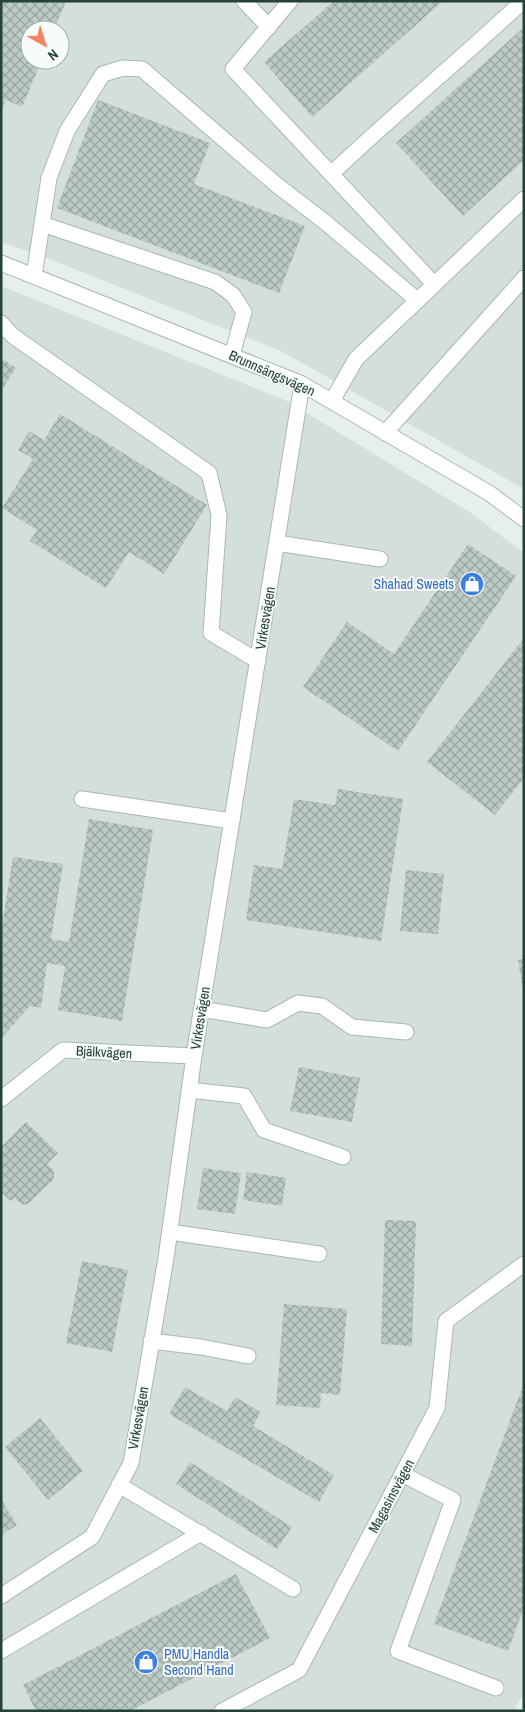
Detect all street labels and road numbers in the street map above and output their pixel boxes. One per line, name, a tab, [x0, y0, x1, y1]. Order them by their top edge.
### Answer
street label: Brunnsängsvägen	[226, 346, 318, 400]
street label: Virkesvägen	[251, 585, 279, 651]
street label: Virkesvägen	[186, 985, 214, 1051]
street label: Bjälkvägen	[75, 1042, 133, 1062]
street label: Virkesvägen	[124, 1385, 152, 1451]
street label: Magasinsvägen	[364, 1456, 418, 1536]

